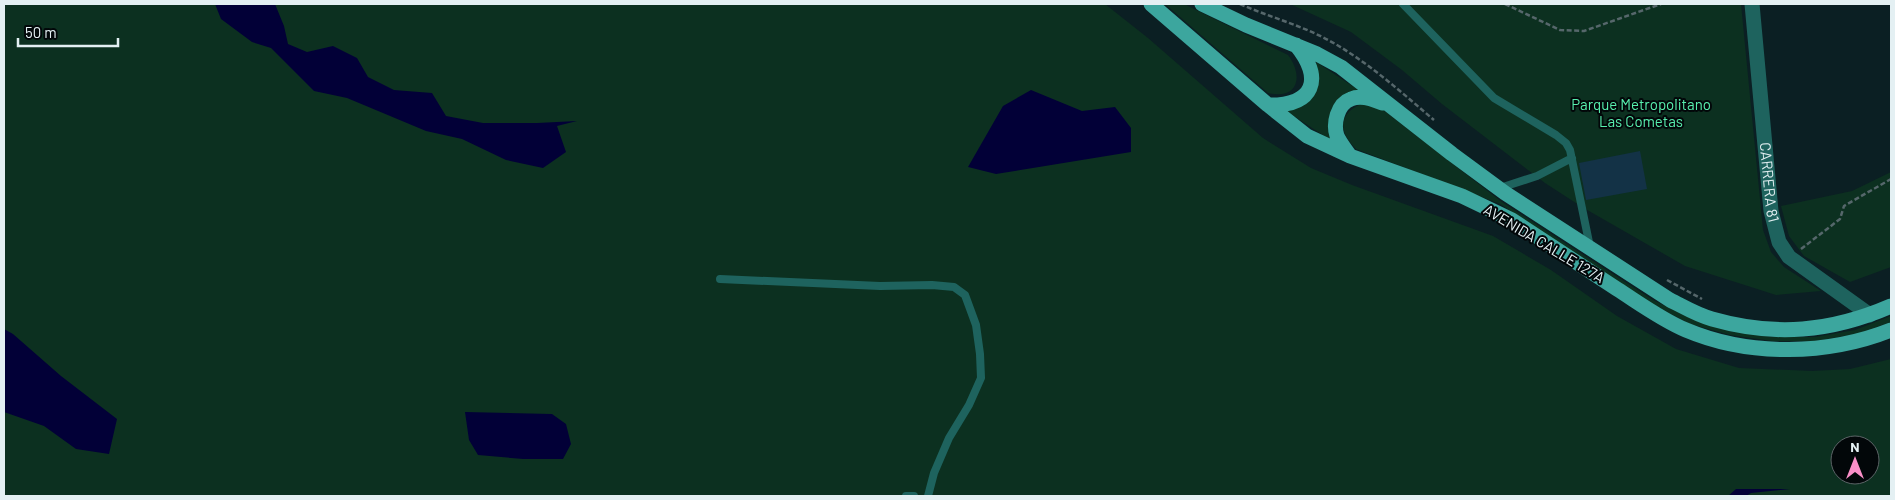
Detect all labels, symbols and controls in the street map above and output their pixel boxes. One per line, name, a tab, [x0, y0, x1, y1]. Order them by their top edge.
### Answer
scale bar	[18, 15, 118, 47]
text: 50 m	[25, 23, 57, 41]
park label: Parque Metropolitano Las Cometas	[1571, 95, 1711, 130]
street label: CARRERA 81	[1757, 141, 1783, 224]
street label: AVENIDA CALLE 127A	[1481, 200, 1608, 286]
north arrow	[1830, 435, 1880, 485]
text: N	[1850, 438, 1860, 455]

